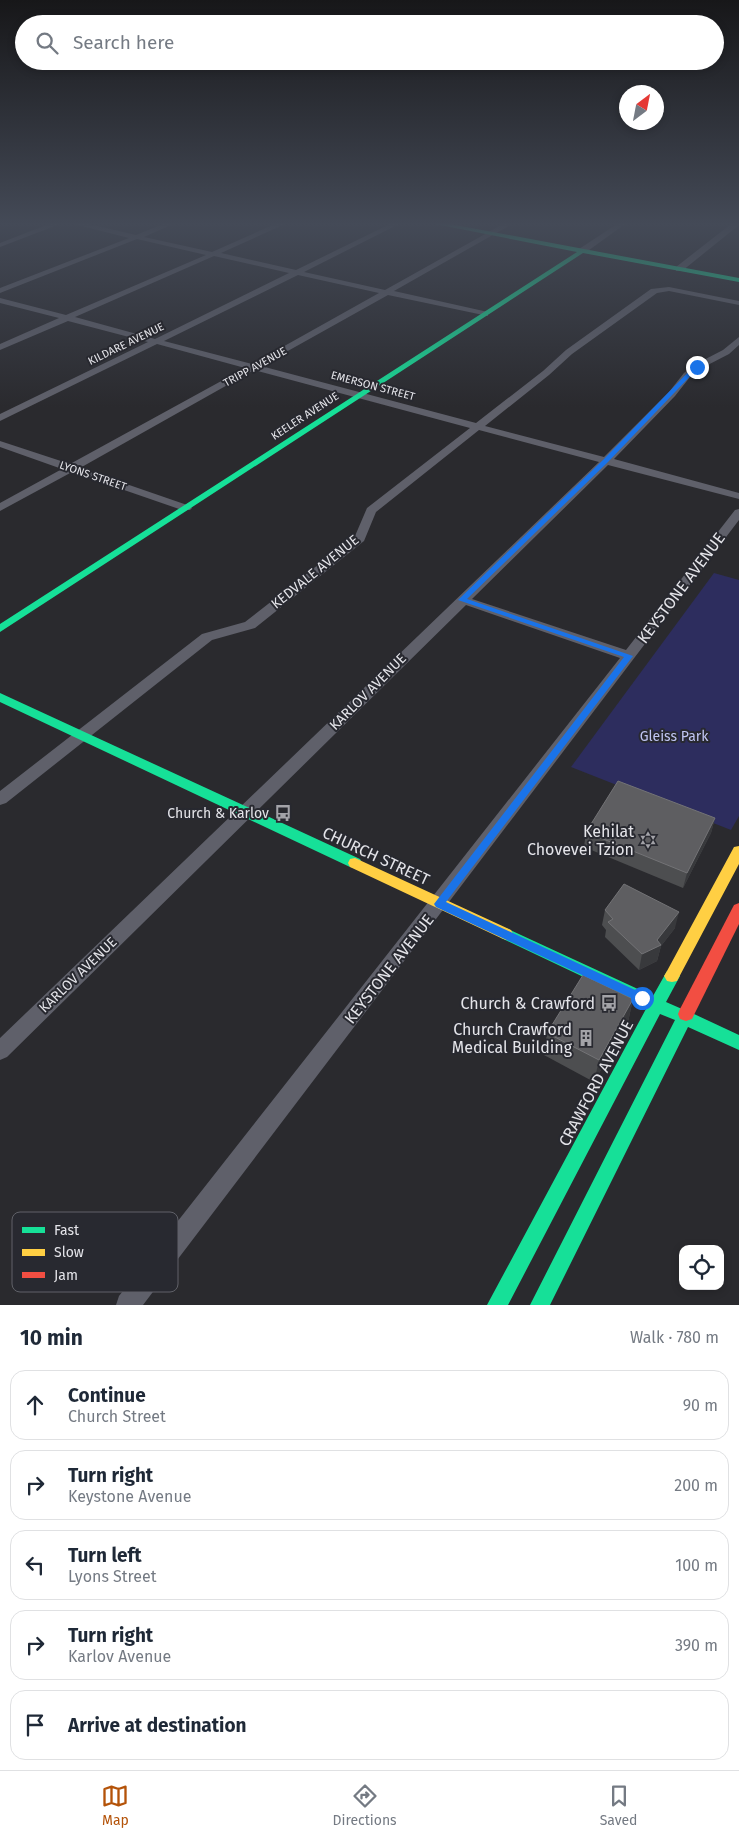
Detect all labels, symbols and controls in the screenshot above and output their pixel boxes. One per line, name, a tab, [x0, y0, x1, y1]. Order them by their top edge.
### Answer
search box	[15, 15, 724, 70]
icon: search	[33, 29, 61, 57]
text: Search here	[73, 31, 174, 54]
north arrow	[619, 85, 664, 130]
street label: KILDARE AVENUE	[86, 320, 166, 368]
street label: TRIPP AVENUE	[221, 344, 289, 390]
route end	[686, 356, 709, 379]
street label: EMERSON STREET	[330, 369, 417, 404]
street label: KEELER AVENUE	[269, 389, 341, 443]
street label: LYONS STREET	[58, 458, 128, 494]
street label: KEYSTONE AVENUE	[633, 529, 729, 647]
street label: KEDVALE AVENUE	[268, 531, 362, 613]
street label: KARLOV AVENUE	[326, 650, 410, 734]
park label: Gleiss Park	[640, 728, 709, 745]
bus stop icon: Church & Karlov	[273, 803, 293, 823]
place label: Church & Karlov	[167, 805, 269, 822]
place label: Kehilat Chovevei Tzion	[527, 822, 634, 859]
street label: CHURCH STREET	[320, 823, 433, 889]
synagogue icon: Kehilat Chovevei Tzion	[638, 830, 658, 850]
street label: KEYSTONE AVENUE	[340, 910, 438, 1028]
street label: KARLOV AVENUE	[36, 934, 120, 1016]
route start	[631, 987, 654, 1010]
bus stop icon: Church & Crawford	[599, 993, 619, 1013]
place label: Church & Crawford	[460, 994, 595, 1013]
street label: CRAWFORD AVENUE	[555, 1017, 637, 1149]
place label: Church Crawford Medical Building	[452, 1020, 573, 1057]
building icon: Church Crawford Medical Building	[576, 1028, 596, 1048]
legend	[12, 1212, 178, 1292]
text: Fast	[54, 1222, 80, 1239]
text: Slow	[54, 1244, 84, 1261]
map controls	[679, 1245, 724, 1290]
button: locate	[679, 1245, 724, 1290]
text: Jam	[54, 1267, 78, 1284]
text: 10 min	[20, 1325, 83, 1351]
text: Walk · 780 m	[630, 1328, 719, 1347]
text: Continue	[68, 1384, 146, 1407]
icon: ahead	[21, 1391, 49, 1419]
text: 90 m	[683, 1396, 718, 1415]
text: Church Street	[68, 1407, 166, 1426]
text: Turn right	[68, 1464, 153, 1487]
icon: right	[21, 1471, 49, 1499]
text: 200 m	[674, 1476, 718, 1495]
text: Keystone Avenue	[68, 1487, 191, 1506]
text: Turn left	[68, 1544, 142, 1567]
icon: left	[21, 1551, 49, 1579]
text: 100 m	[675, 1556, 718, 1575]
text: Lyons Street	[68, 1567, 157, 1586]
text: Turn right	[68, 1624, 153, 1647]
icon: right	[21, 1631, 49, 1659]
text: 390 m	[675, 1636, 718, 1655]
text: Karlov Avenue	[68, 1647, 171, 1666]
icon: arrive	[21, 1711, 49, 1739]
text: Arrive at destination	[68, 1714, 247, 1737]
tab: Map	[101, 1782, 129, 1829]
tab: Directions	[332, 1782, 397, 1829]
tab: Saved	[600, 1782, 638, 1829]

